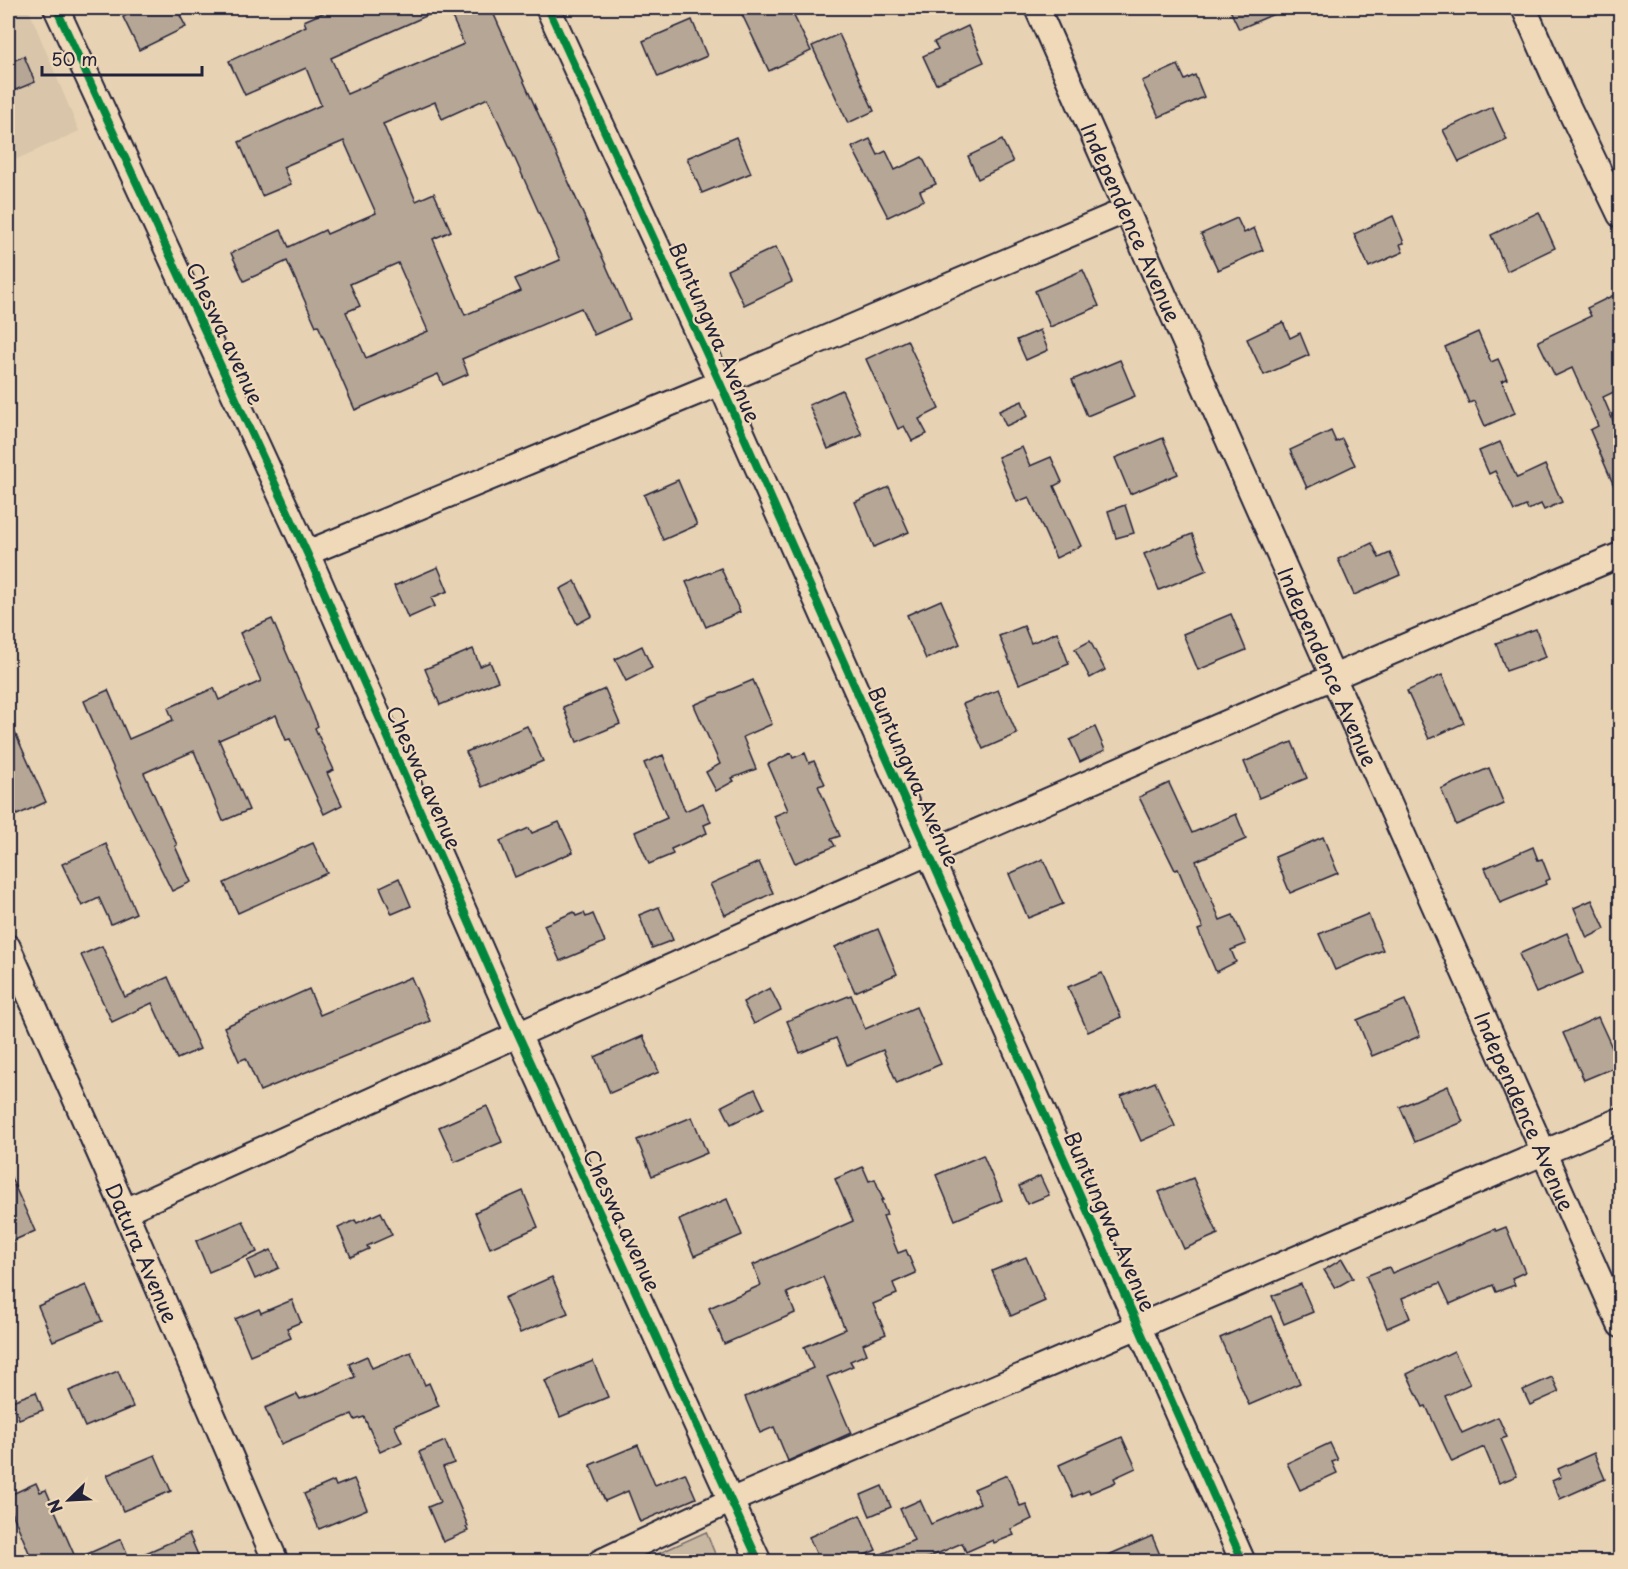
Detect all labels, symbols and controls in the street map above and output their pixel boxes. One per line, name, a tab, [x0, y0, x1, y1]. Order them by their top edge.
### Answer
scale bar	[42, 39, 202, 77]
text: 50 m	[51, 45, 98, 72]
street label: Independence Avenue	[1074, 117, 1190, 327]
street label: Buntungwa Avenue	[662, 237, 770, 427]
street label: Cheswa avenue	[179, 256, 273, 410]
street label: Independence Avenue	[1270, 561, 1387, 771]
street label: Buntungwa Avenue	[861, 681, 969, 871]
street label: Cheswa avenue	[379, 700, 471, 854]
street label: Independence Avenue	[1467, 1006, 1583, 1216]
street label: Buntungwa Avenue	[1057, 1126, 1165, 1316]
street label: Cheswa avenue	[576, 1143, 670, 1297]
street label: Datura Avenue	[98, 1177, 187, 1328]
north arrow	[39, 1470, 99, 1530]
text: N	[41, 1496, 68, 1517]

